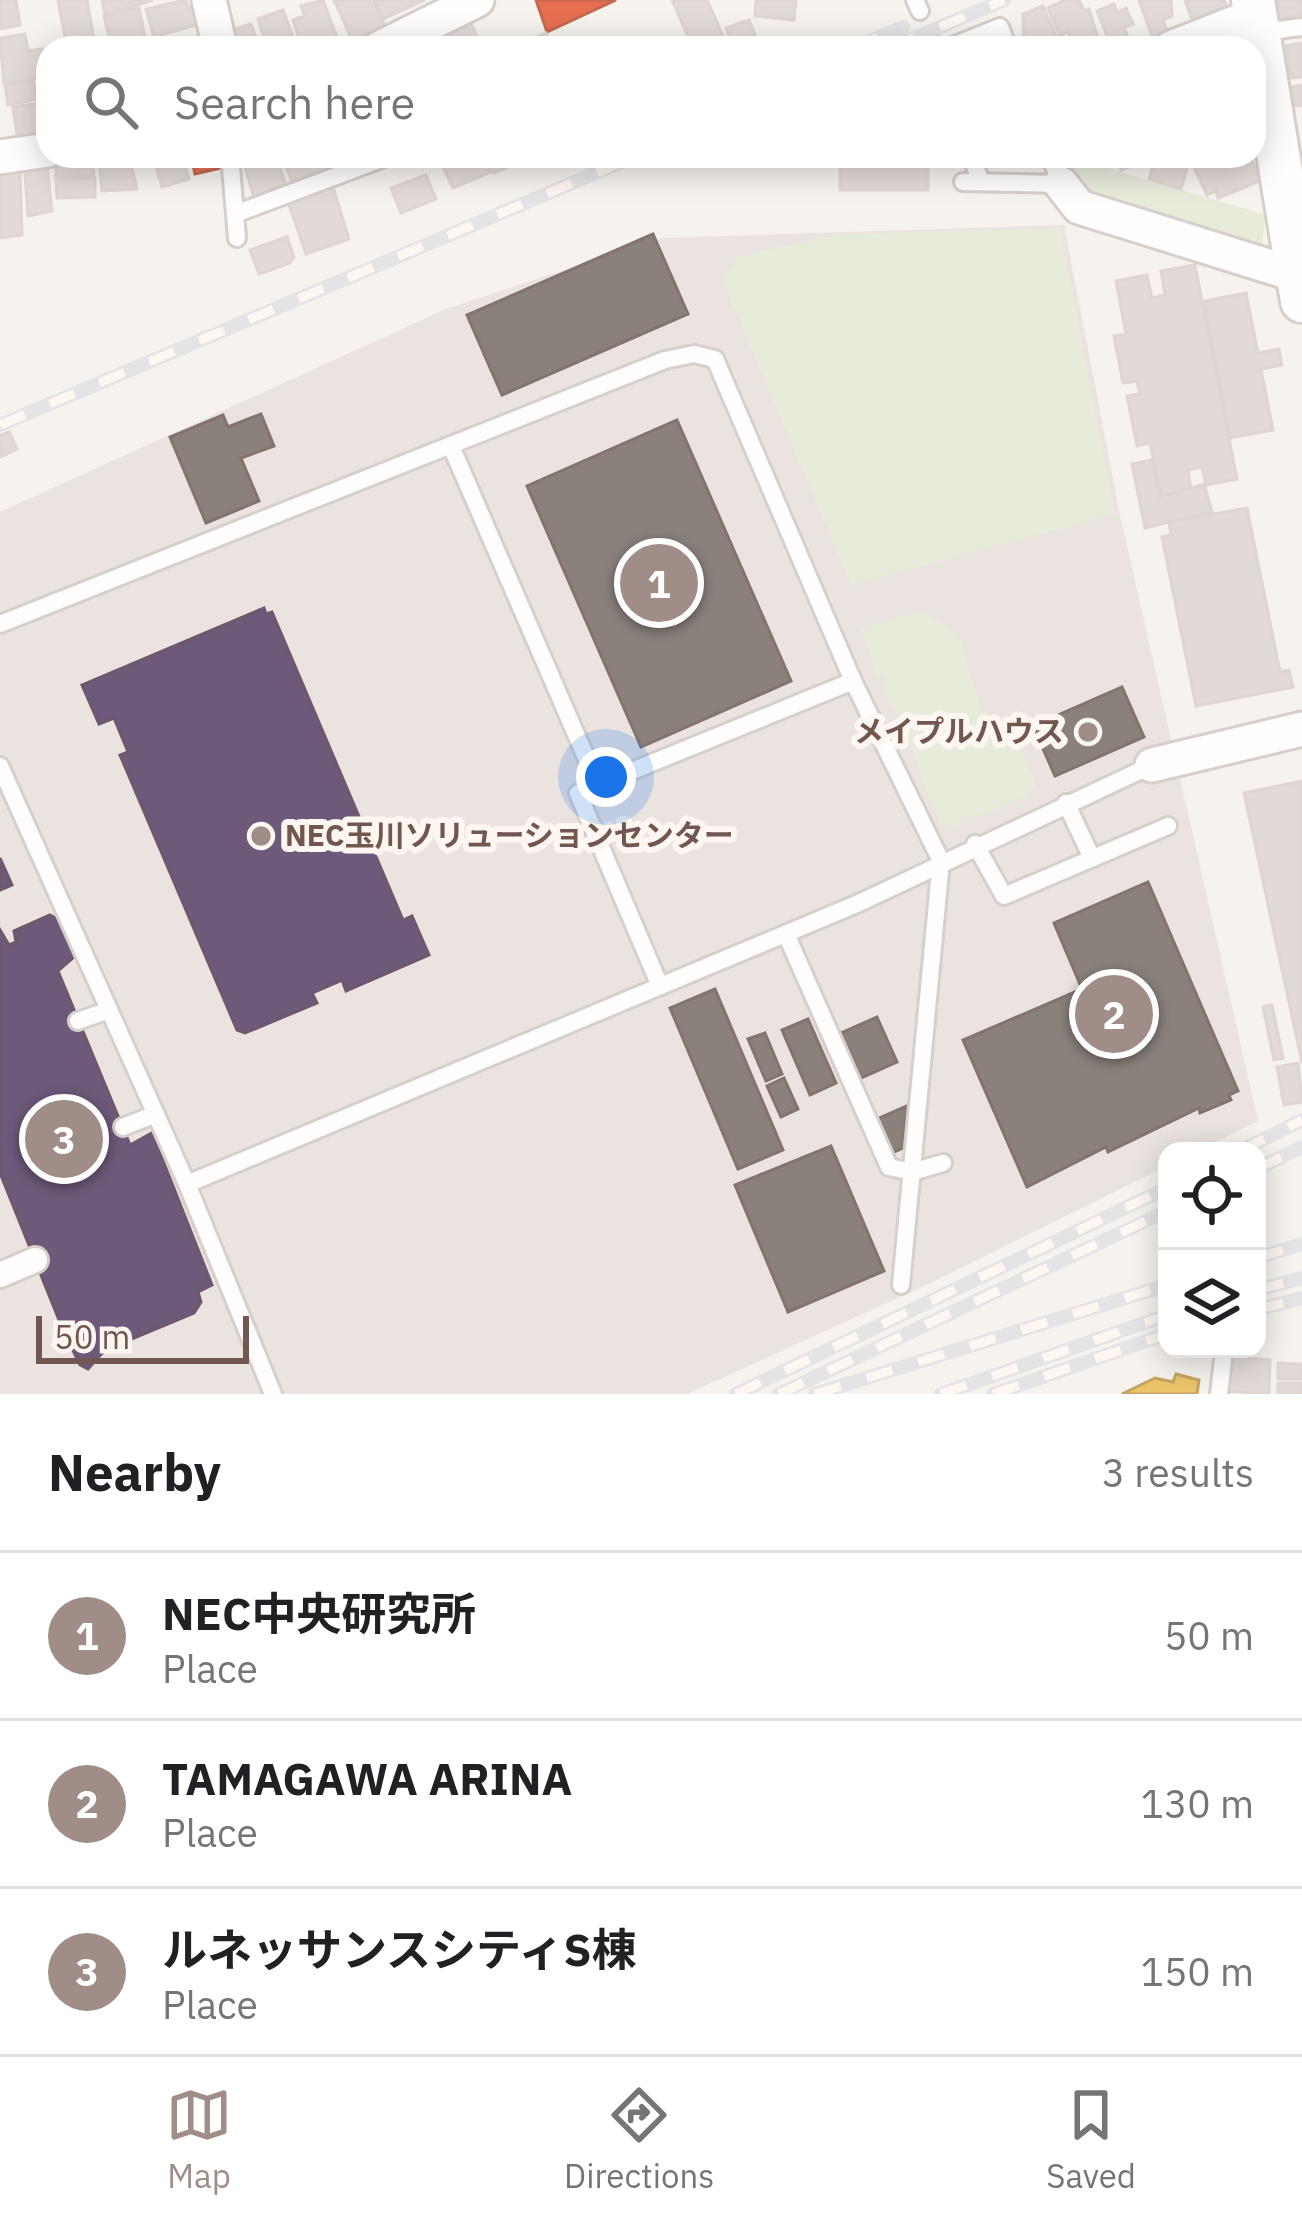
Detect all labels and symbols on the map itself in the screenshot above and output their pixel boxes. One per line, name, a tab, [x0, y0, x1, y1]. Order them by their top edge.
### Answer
pin: 1	[620, 538, 698, 628]
place label: メイプルハウス	[854, 711, 1064, 750]
marker: メイプルハウス	[1075, 719, 1101, 745]
your location	[576, 747, 636, 807]
place label: NEC玉川ソリューションセンター	[285, 815, 734, 854]
marker: NEC玉川ソリューションセンター	[248, 823, 274, 849]
pin: 2	[1075, 969, 1153, 1059]
pin: 3	[25, 1094, 103, 1184]
scale bar	[36, 1310, 249, 1363]

